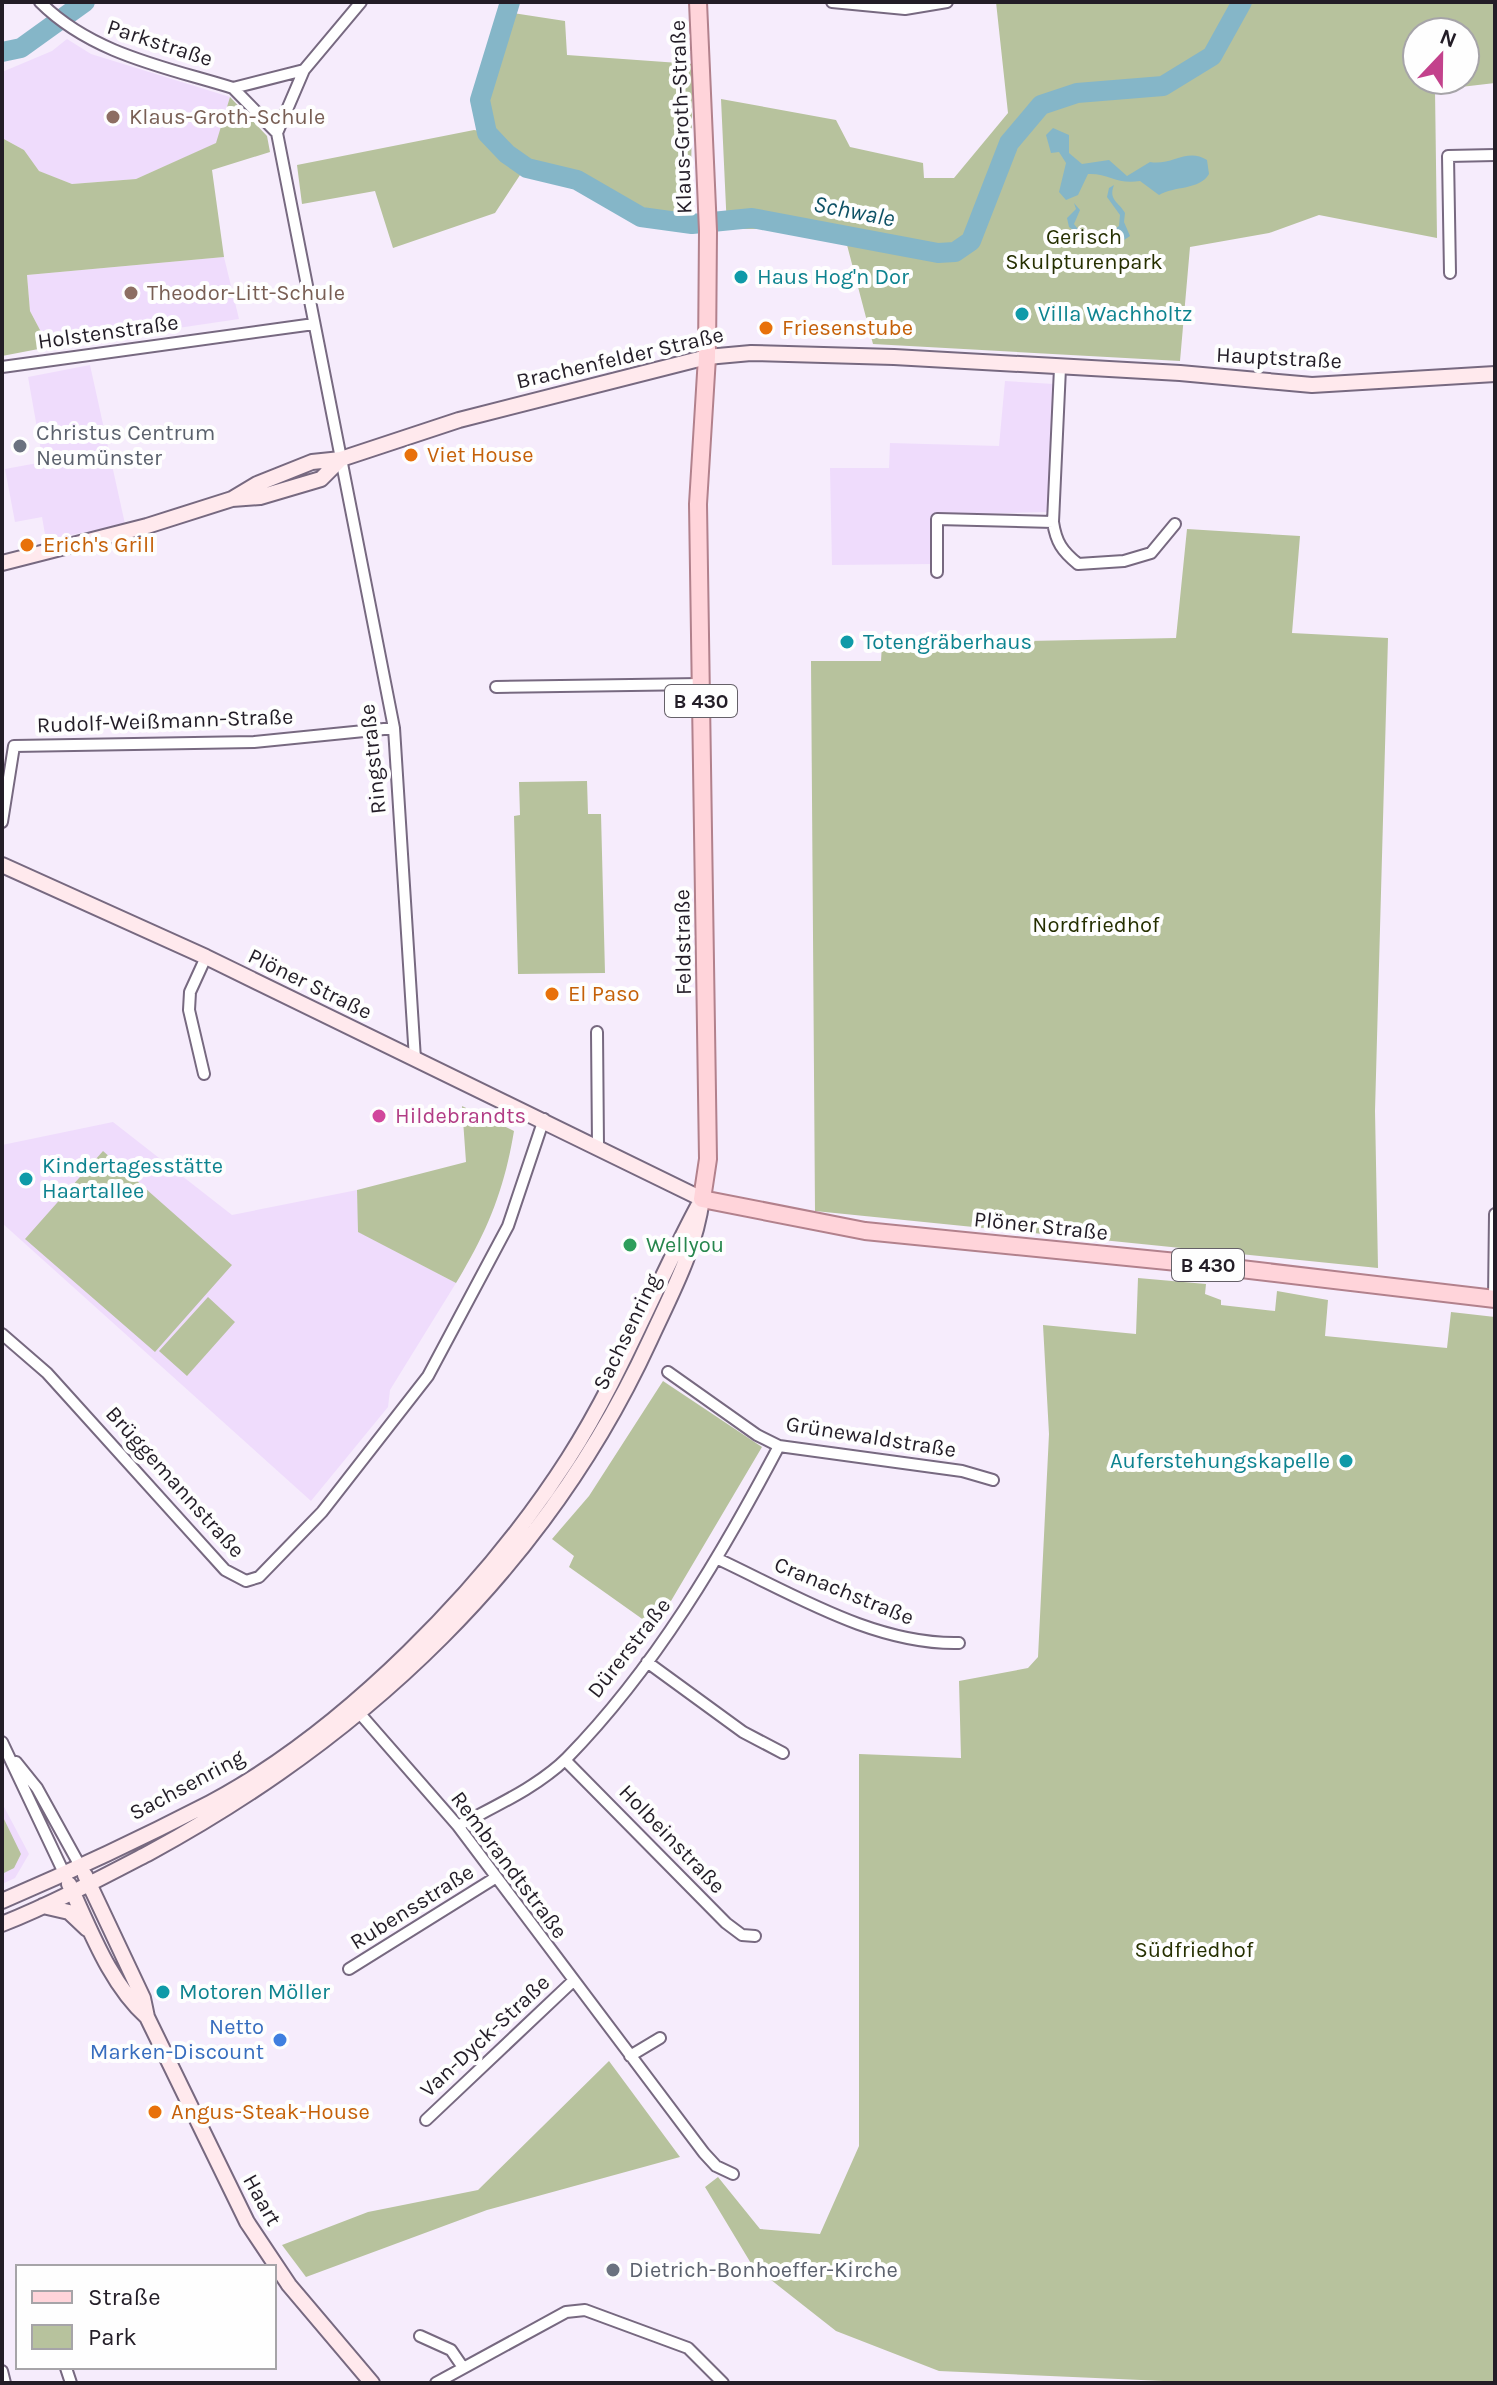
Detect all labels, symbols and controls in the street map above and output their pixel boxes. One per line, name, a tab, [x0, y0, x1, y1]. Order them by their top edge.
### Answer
street label: Parkstraße	[104, 14, 216, 72]
north arrow	[1401, 16, 1481, 96]
street label: Klaus-Groth-Straße	[665, 20, 697, 214]
text: N	[1436, 23, 1460, 53]
place label: Klaus-Groth-Schule	[129, 104, 325, 130]
marker: Klaus-Groth-Schule	[104, 108, 122, 126]
water label: Schwale	[811, 189, 897, 233]
park label: Gerisch Skulpturenpark	[1005, 224, 1163, 275]
place label: Haus Hog'n Dor	[757, 264, 909, 290]
marker: Haus Hog'n Dor	[732, 268, 750, 286]
place label: Theodor-Litt-Schule	[147, 280, 345, 306]
marker: Theodor-Litt-Schule	[122, 284, 140, 302]
place label: Villa Wachholtz	[1038, 301, 1192, 327]
marker: Villa Wachholtz	[1013, 305, 1031, 323]
street label: Holstenstraße	[36, 309, 180, 355]
place label: Friesenstube	[782, 315, 913, 341]
marker: Friesenstube	[757, 319, 775, 337]
street label: Brachenfelder Straße	[514, 322, 726, 394]
street label: Hauptstraße	[1215, 342, 1343, 374]
place label: Christus Centrum Neumünster	[36, 420, 215, 471]
marker: Christus Centrum Neumünster	[11, 437, 29, 455]
place label: Viet House	[427, 442, 534, 468]
marker: Viet House	[402, 446, 420, 464]
place label: Erich's Grill	[43, 532, 155, 558]
marker: Erich's Grill	[18, 536, 36, 554]
place label: Totengräberhaus	[863, 629, 1032, 655]
marker: Totengräberhaus	[838, 633, 856, 651]
road number: B 430	[665, 685, 737, 717]
street label: Ringstraße	[354, 703, 392, 815]
street label: Rudolf-Weißmann-Straße	[36, 704, 294, 738]
street label: Feldstraße	[669, 889, 697, 995]
park label: Nordfriedhof	[1032, 912, 1160, 938]
street label: Plöner Straße	[244, 943, 376, 1025]
place label: El Paso	[568, 981, 640, 1007]
marker: El Paso	[543, 985, 561, 1003]
place label: Hildebrandts	[395, 1103, 526, 1129]
marker: Hildebrandts	[370, 1107, 388, 1125]
place label: Kindertagesstätte Haartallee	[42, 1153, 223, 1204]
marker: Kindertagesstätte Haartallee	[17, 1170, 35, 1188]
street label: Plöner Straße	[973, 1206, 1109, 1246]
place label: Wellyou	[646, 1232, 724, 1258]
marker: Wellyou	[621, 1236, 639, 1254]
road number: B 430	[1172, 1249, 1244, 1281]
street label: Sachsenring	[588, 1269, 667, 1394]
street label: Brüggemannstraße	[100, 1401, 250, 1563]
street label: Grünewaldstraße	[784, 1411, 958, 1463]
place label: Auferstehungskapelle	[1110, 1448, 1330, 1474]
marker: Auferstehungskapelle	[1337, 1452, 1355, 1470]
street label: Cranachstraße	[770, 1551, 918, 1631]
street label: Dürerstraße	[582, 1593, 676, 1703]
street label: Sachsenring	[125, 1744, 249, 1826]
street label: Holbeinstraße	[613, 1779, 731, 1899]
street label: Rembrandtstraße	[445, 1786, 573, 1944]
street label: Rubensstraße	[345, 1859, 479, 1955]
park label: Südfriedhof	[1135, 1937, 1254, 1963]
street label: Van-Dyck-Straße	[415, 1969, 555, 2103]
place label: Motoren Möller	[179, 1979, 330, 2005]
marker: Motoren Möller	[154, 1983, 172, 2001]
place label: Netto Marken-Discount	[90, 2014, 264, 2065]
marker: Netto Marken-Discount	[271, 2031, 289, 2049]
place label: Angus-Steak-House	[171, 2099, 370, 2125]
marker: Angus-Steak-House	[146, 2103, 164, 2121]
street label: Haart	[237, 2170, 287, 2230]
place label: Dietrich-Bonhoeffer-Kirche	[629, 2257, 898, 2283]
marker: Dietrich-Bonhoeffer-Kirche	[604, 2261, 622, 2279]
legend	[16, 2265, 276, 2369]
text: Straße	[88, 2283, 160, 2311]
text: Park	[88, 2323, 137, 2351]

